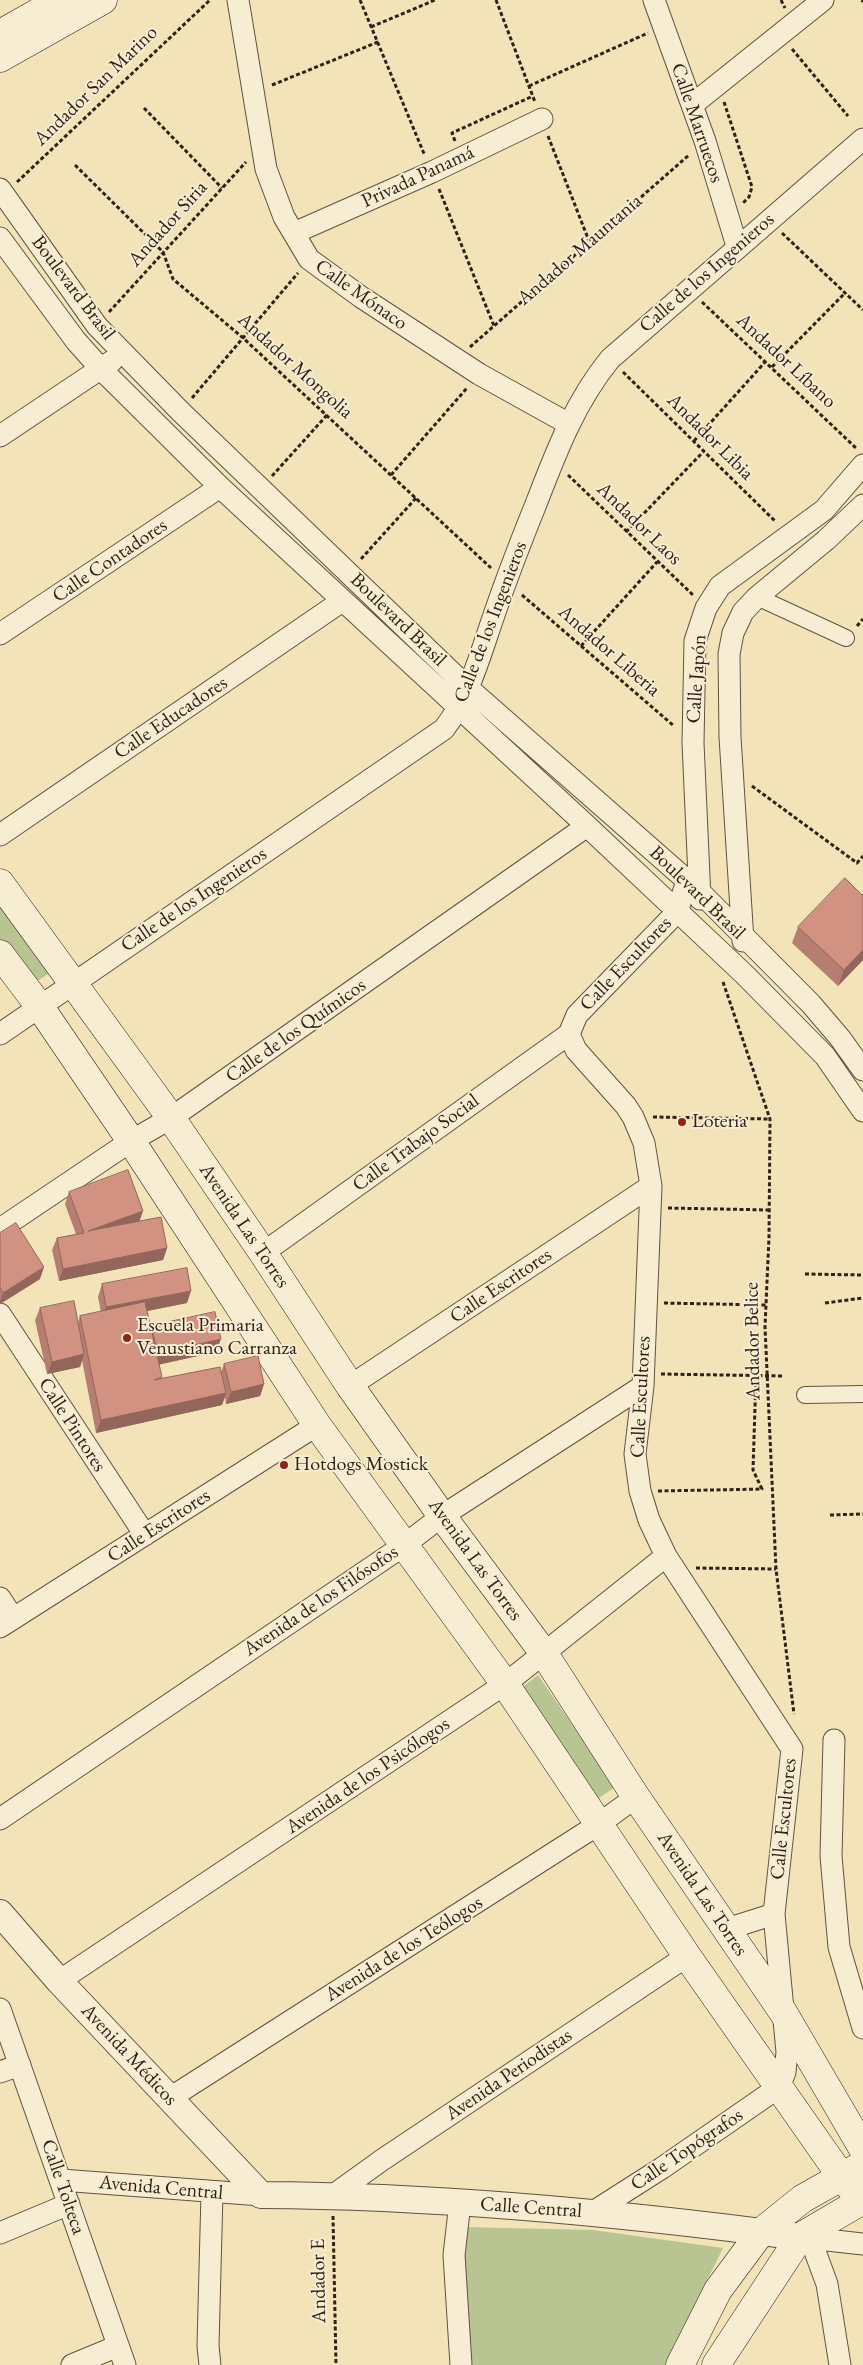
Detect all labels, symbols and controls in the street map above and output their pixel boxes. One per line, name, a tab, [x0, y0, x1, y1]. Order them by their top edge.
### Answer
street label: Andador San Marino	[29, 21, 163, 151]
street label: Calle Marruecos	[665, 60, 729, 186]
street label: Privada Panamá	[358, 141, 478, 213]
street label: Andador Siria	[123, 176, 213, 272]
street label: Andador Mauntania	[513, 189, 647, 311]
street label: Calle de los Ingenieros	[635, 208, 779, 338]
street label: Boulevard Brasil	[26, 231, 120, 345]
street label: Calle Mónaco	[310, 254, 412, 336]
street label: Andador Mongolia	[232, 308, 358, 424]
street label: Andador Líbano	[731, 309, 841, 413]
street label: Andador Libia	[662, 389, 758, 485]
street label: Andador Laos	[591, 477, 687, 571]
street label: Calle Contadores	[48, 514, 172, 608]
street label: Calle de los Ingenieros	[449, 538, 533, 706]
street label: Boulevard Brasil	[345, 568, 451, 672]
street label: Andador Liberia	[553, 600, 665, 702]
street label: Calle Japón	[682, 634, 712, 724]
street label: Calle Educadores	[110, 671, 232, 765]
street label: Boulevard Brasil	[644, 841, 750, 945]
street label: Calle de los Ingenieros	[116, 842, 272, 958]
street label: Calle Escultores	[575, 912, 677, 1016]
street label: Calle de los Químicos	[221, 974, 371, 1088]
street label: Calle Trabajo Social	[348, 1089, 484, 1197]
place label: Loteria	[692, 1110, 747, 1134]
marker: Loteria	[676, 1116, 688, 1128]
street label: Avenida Las Torres	[194, 1159, 294, 1293]
street label: Calle Escritores	[445, 1243, 557, 1329]
street label: Andador Belice	[740, 1282, 766, 1400]
place label: Escuela Primaria Venustiano Carranza	[137, 1314, 297, 1361]
marker: Escuela Primaria Venustiano Carranza	[121, 1332, 133, 1344]
street label: Calle Escultores	[626, 1335, 656, 1459]
street label: Calle Pintores	[33, 1374, 111, 1476]
place label: Hotdogs Mostick	[294, 1453, 428, 1477]
marker: Hotdogs Mostick	[278, 1459, 290, 1471]
street label: Calle Escritores	[103, 1484, 215, 1568]
street label: Avenida Las Torres	[423, 1494, 527, 1626]
street label: Avenida de los Filósofos	[239, 1540, 403, 1662]
street label: Avenida de los Psicólogos	[281, 1712, 455, 1840]
street label: Calle Escultores	[766, 1757, 802, 1881]
street label: Avenida Las Torres	[652, 1827, 752, 1961]
street label: Avenida de los Teólogos	[321, 1891, 487, 2007]
street label: Avenida Médicos	[76, 1999, 182, 2111]
street label: Avenida Periodistas	[441, 2024, 577, 2126]
street label: Calle Topógrafos	[626, 2104, 748, 2196]
street label: Calle Tolteca	[36, 2136, 90, 2238]
street label: Avenida Central	[98, 2171, 224, 2205]
street label: Calle Central	[479, 2192, 583, 2224]
street label: Andador E	[306, 2239, 332, 2323]

